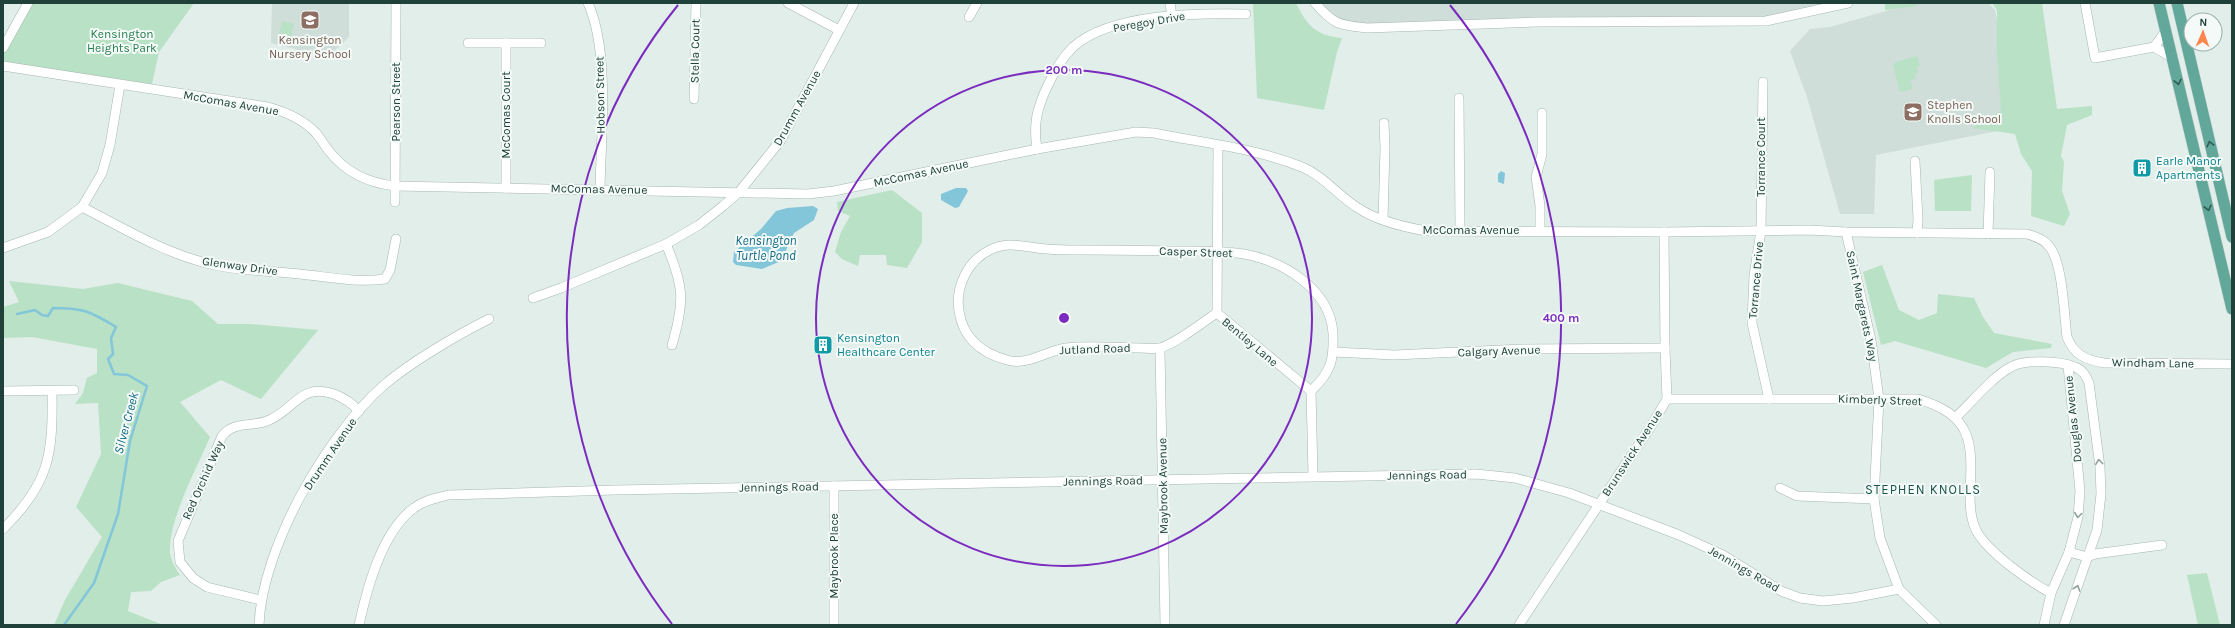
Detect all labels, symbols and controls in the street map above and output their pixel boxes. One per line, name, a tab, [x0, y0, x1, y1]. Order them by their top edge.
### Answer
school or university icon: Kensington Nursery School	[299, 9, 321, 31]
street label: Peregoy Drive	[1112, 9, 1186, 35]
north arrow	[2183, 12, 2223, 52]
text: N	[2199, 16, 2208, 29]
street label: Stella Court	[687, 18, 703, 83]
park label: Kensington Heights Park	[87, 27, 157, 55]
place label: Kensington Nursery School	[269, 33, 351, 61]
street label: Hobson Street	[592, 56, 608, 134]
street label: Pearson Street	[389, 62, 403, 142]
text: 200 m	[1046, 63, 1082, 77]
street label: Drumm Avenue	[770, 68, 824, 148]
street label: McComas Court	[499, 71, 513, 159]
one-way arrow	[2174, 78, 2182, 85]
street label: McComas Avenue	[182, 88, 280, 118]
place label: Stephen Knolls School	[1927, 98, 2001, 126]
school or university icon: Stephen Knolls School	[1902, 101, 1924, 123]
street label: Torrance Court	[1754, 117, 1768, 197]
one-way arrow	[2206, 141, 2214, 147]
place label: Earle Manor Apartments	[2156, 154, 2222, 182]
street label: McComas Avenue	[872, 156, 970, 190]
building icon: Earle Manor Apartments	[2131, 157, 2153, 179]
street label: McComas Avenue	[551, 181, 647, 197]
one-way arrow	[2204, 205, 2212, 211]
street label: McComas Avenue	[1423, 223, 1519, 237]
water label: Kensington Turtle Pond	[735, 233, 797, 263]
street label: Torrance Drive	[1746, 241, 1766, 319]
street label: Casper Street	[1159, 244, 1233, 260]
street label: Saint Margarets Way	[1843, 249, 1881, 363]
street label: Glenway Drive	[201, 254, 279, 278]
centre of rings	[1057, 311, 1071, 325]
text: 400 m	[1543, 311, 1579, 325]
street label: Bentley Lane	[1219, 314, 1281, 370]
place label: Kensington Healthcare Center	[837, 331, 935, 359]
building icon: Kensington Healthcare Center	[812, 334, 834, 356]
street label: Jutland Road	[1059, 341, 1131, 357]
street label: Calgary Avenue	[1457, 343, 1541, 359]
street label: Windham Lane	[2112, 355, 2194, 371]
street label: Douglas Avenue	[2061, 375, 2085, 463]
water label: Silver Creek	[111, 390, 142, 456]
street label: Kimberly Street	[1838, 392, 1923, 408]
street label: Brunswick Avenue	[1599, 407, 1665, 499]
street label: Drumm Avenue	[301, 415, 359, 493]
street label: Red Orchid Way	[179, 438, 227, 522]
street label: Maybrook Avenue	[1155, 438, 1171, 534]
one-way arrow	[2095, 459, 2104, 465]
street label: Jennings Road	[1387, 467, 1467, 483]
street label: Jennings Road	[1063, 473, 1143, 489]
street label: Jennings Road	[739, 479, 819, 495]
district label: STEPHEN KNOLLS	[1865, 482, 1981, 497]
one-way arrow	[2074, 512, 2083, 518]
street label: Maybrook Place	[827, 513, 841, 599]
street label: Jennings Road	[1706, 543, 1782, 595]
one-way arrow	[2072, 585, 2081, 592]

